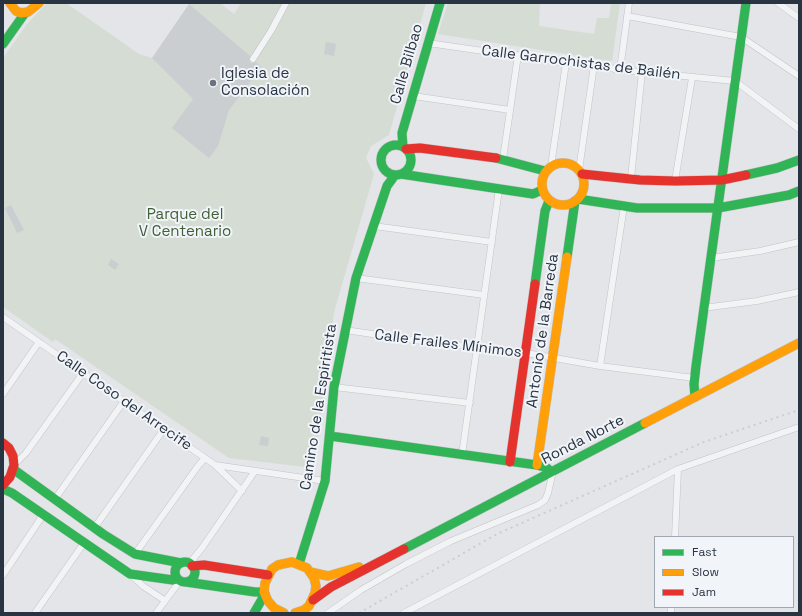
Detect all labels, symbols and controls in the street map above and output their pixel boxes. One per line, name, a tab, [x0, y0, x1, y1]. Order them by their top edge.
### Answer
street label: Calle Bilbao	[387, 22, 427, 106]
street label: Calle Garrochistas de Bailén	[481, 42, 681, 84]
place label: Iglesia de Consolación	[221, 65, 309, 100]
marker: Iglesia de Consolación	[208, 78, 218, 88]
park label: Parque del V Centenario	[139, 206, 231, 241]
street label: Antonio de la Barreda	[523, 253, 563, 409]
street label: Camino de la Espiritista	[297, 322, 341, 492]
street label: Calle Frailes Mínimos	[373, 326, 523, 362]
street label: Calle Coso del Arrecife	[53, 347, 195, 455]
street label: Ronda Norte	[539, 411, 627, 469]
legend	[654, 536, 794, 608]
text: Fast	[692, 544, 717, 560]
text: Slow	[692, 564, 719, 580]
text: Jam	[692, 584, 716, 600]

